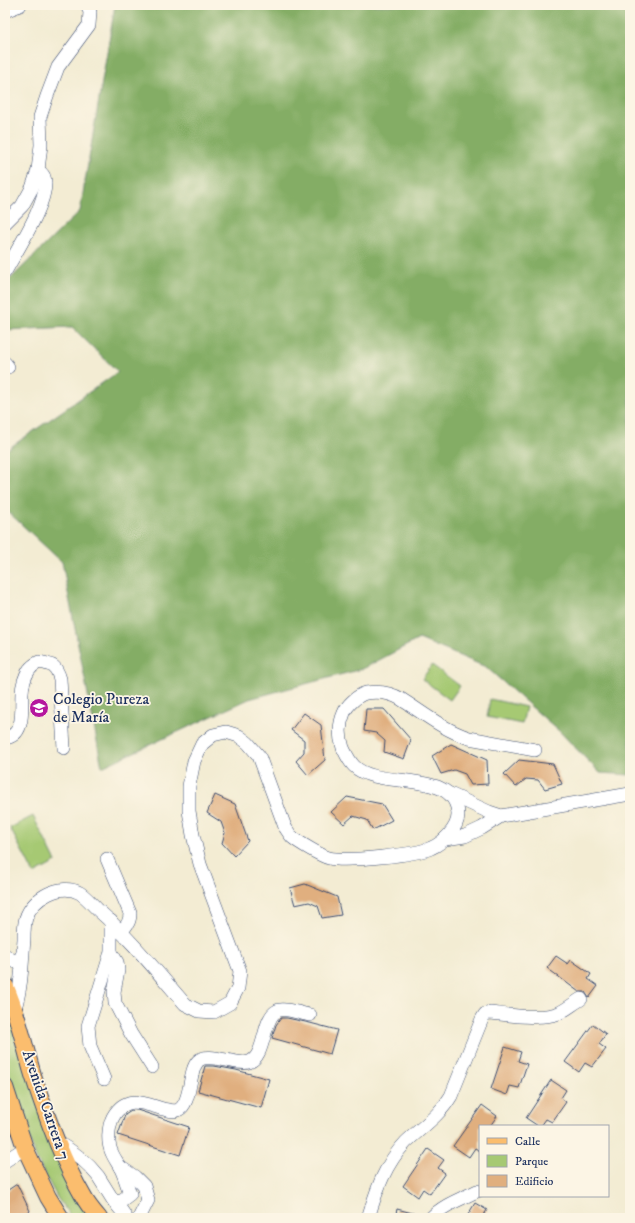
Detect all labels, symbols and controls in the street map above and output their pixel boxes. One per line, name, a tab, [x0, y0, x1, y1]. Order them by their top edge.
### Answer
place label: Colegio Pureza de María	[53, 689, 149, 727]
school or university icon: Colegio Pureza de María	[28, 697, 50, 719]
street label: Avenida Carrera 7	[18, 1047, 74, 1163]
legend	[479, 1125, 609, 1197]
text: Calle	[515, 1134, 540, 1149]
text: Parque	[515, 1154, 548, 1169]
text: Edificio	[515, 1174, 554, 1189]

